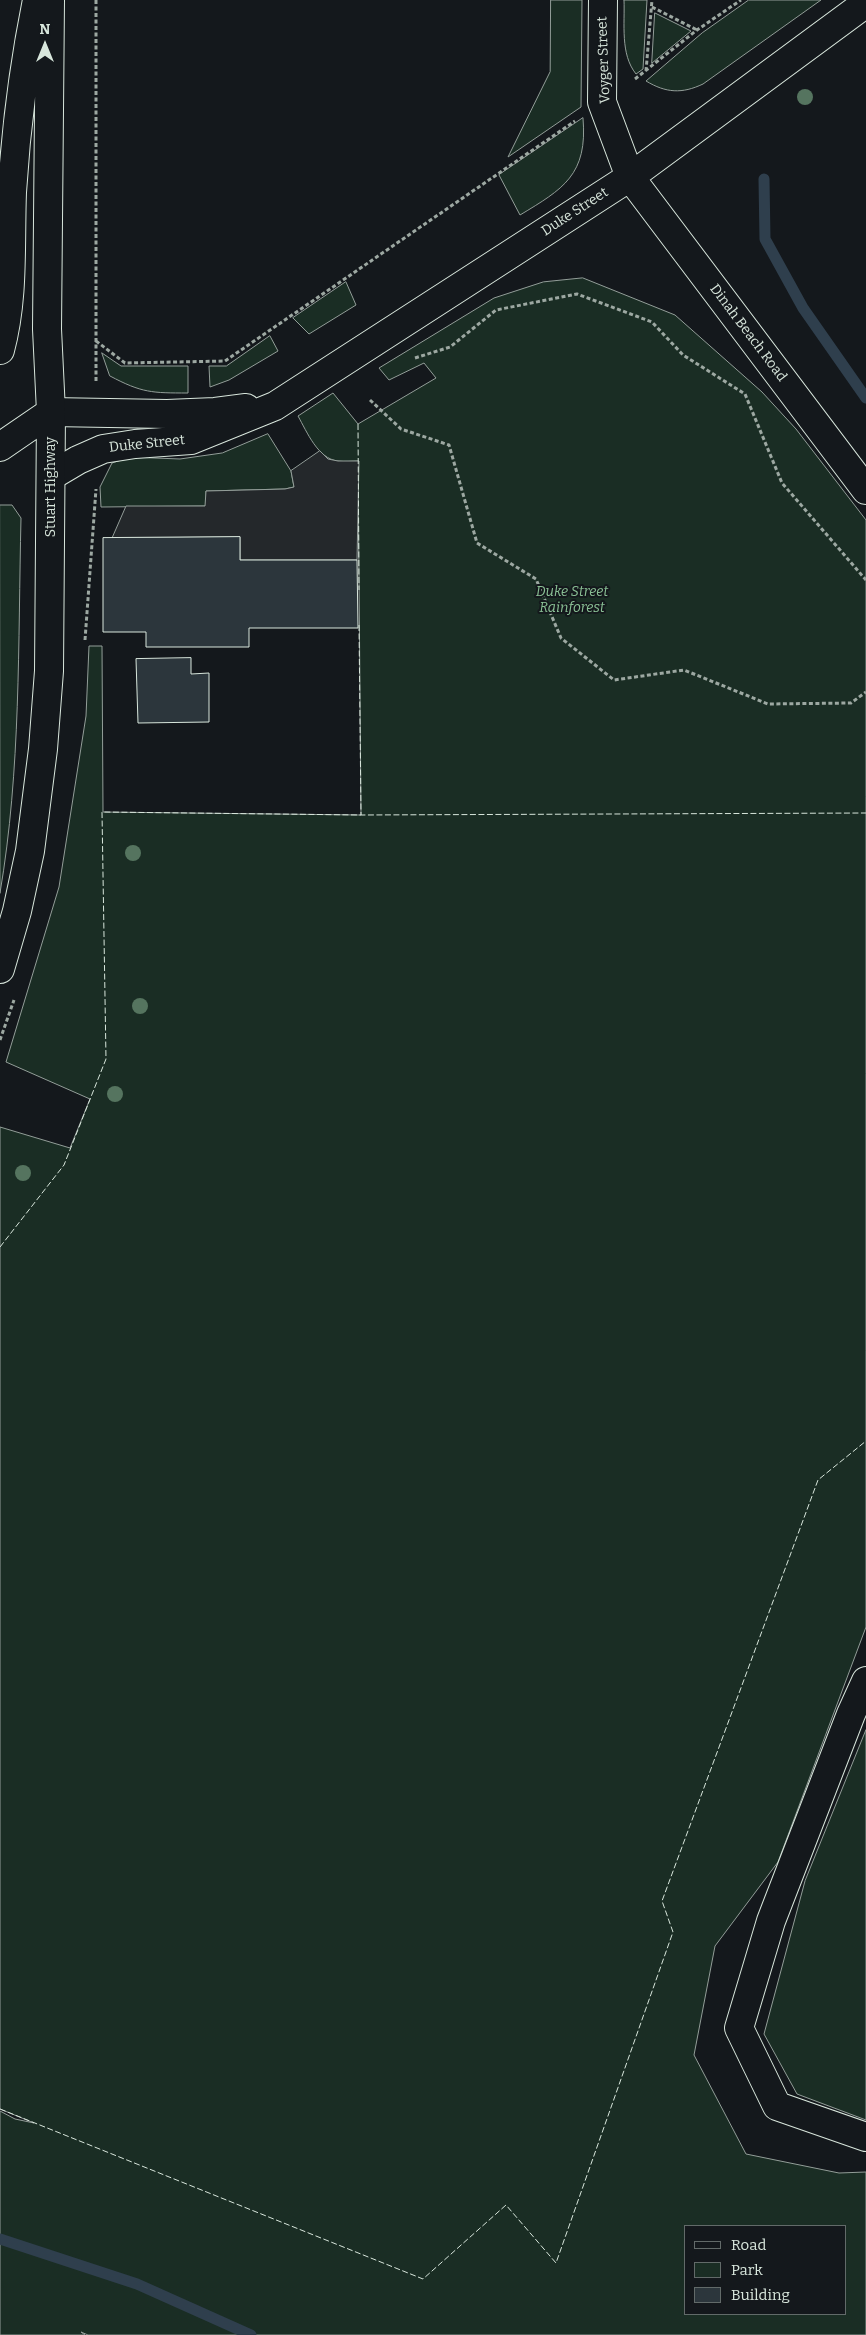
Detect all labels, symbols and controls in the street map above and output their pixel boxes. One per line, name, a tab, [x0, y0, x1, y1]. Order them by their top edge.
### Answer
street label: Voyger Street	[594, 16, 614, 104]
north arrow	[20, 20, 70, 70]
text: N	[40, 21, 50, 38]
street label: Duke Street	[539, 184, 611, 240]
street label: Dinah Beach Road	[706, 281, 790, 385]
street label: Duke Street	[108, 432, 186, 456]
street label: Stuart Highway	[43, 437, 59, 537]
park label: Duke Street Rainforest	[536, 584, 608, 616]
legend	[684, 2225, 846, 2315]
text: Road	[731, 2236, 766, 2254]
text: Park	[731, 2261, 763, 2279]
text: Building	[731, 2286, 790, 2304]

